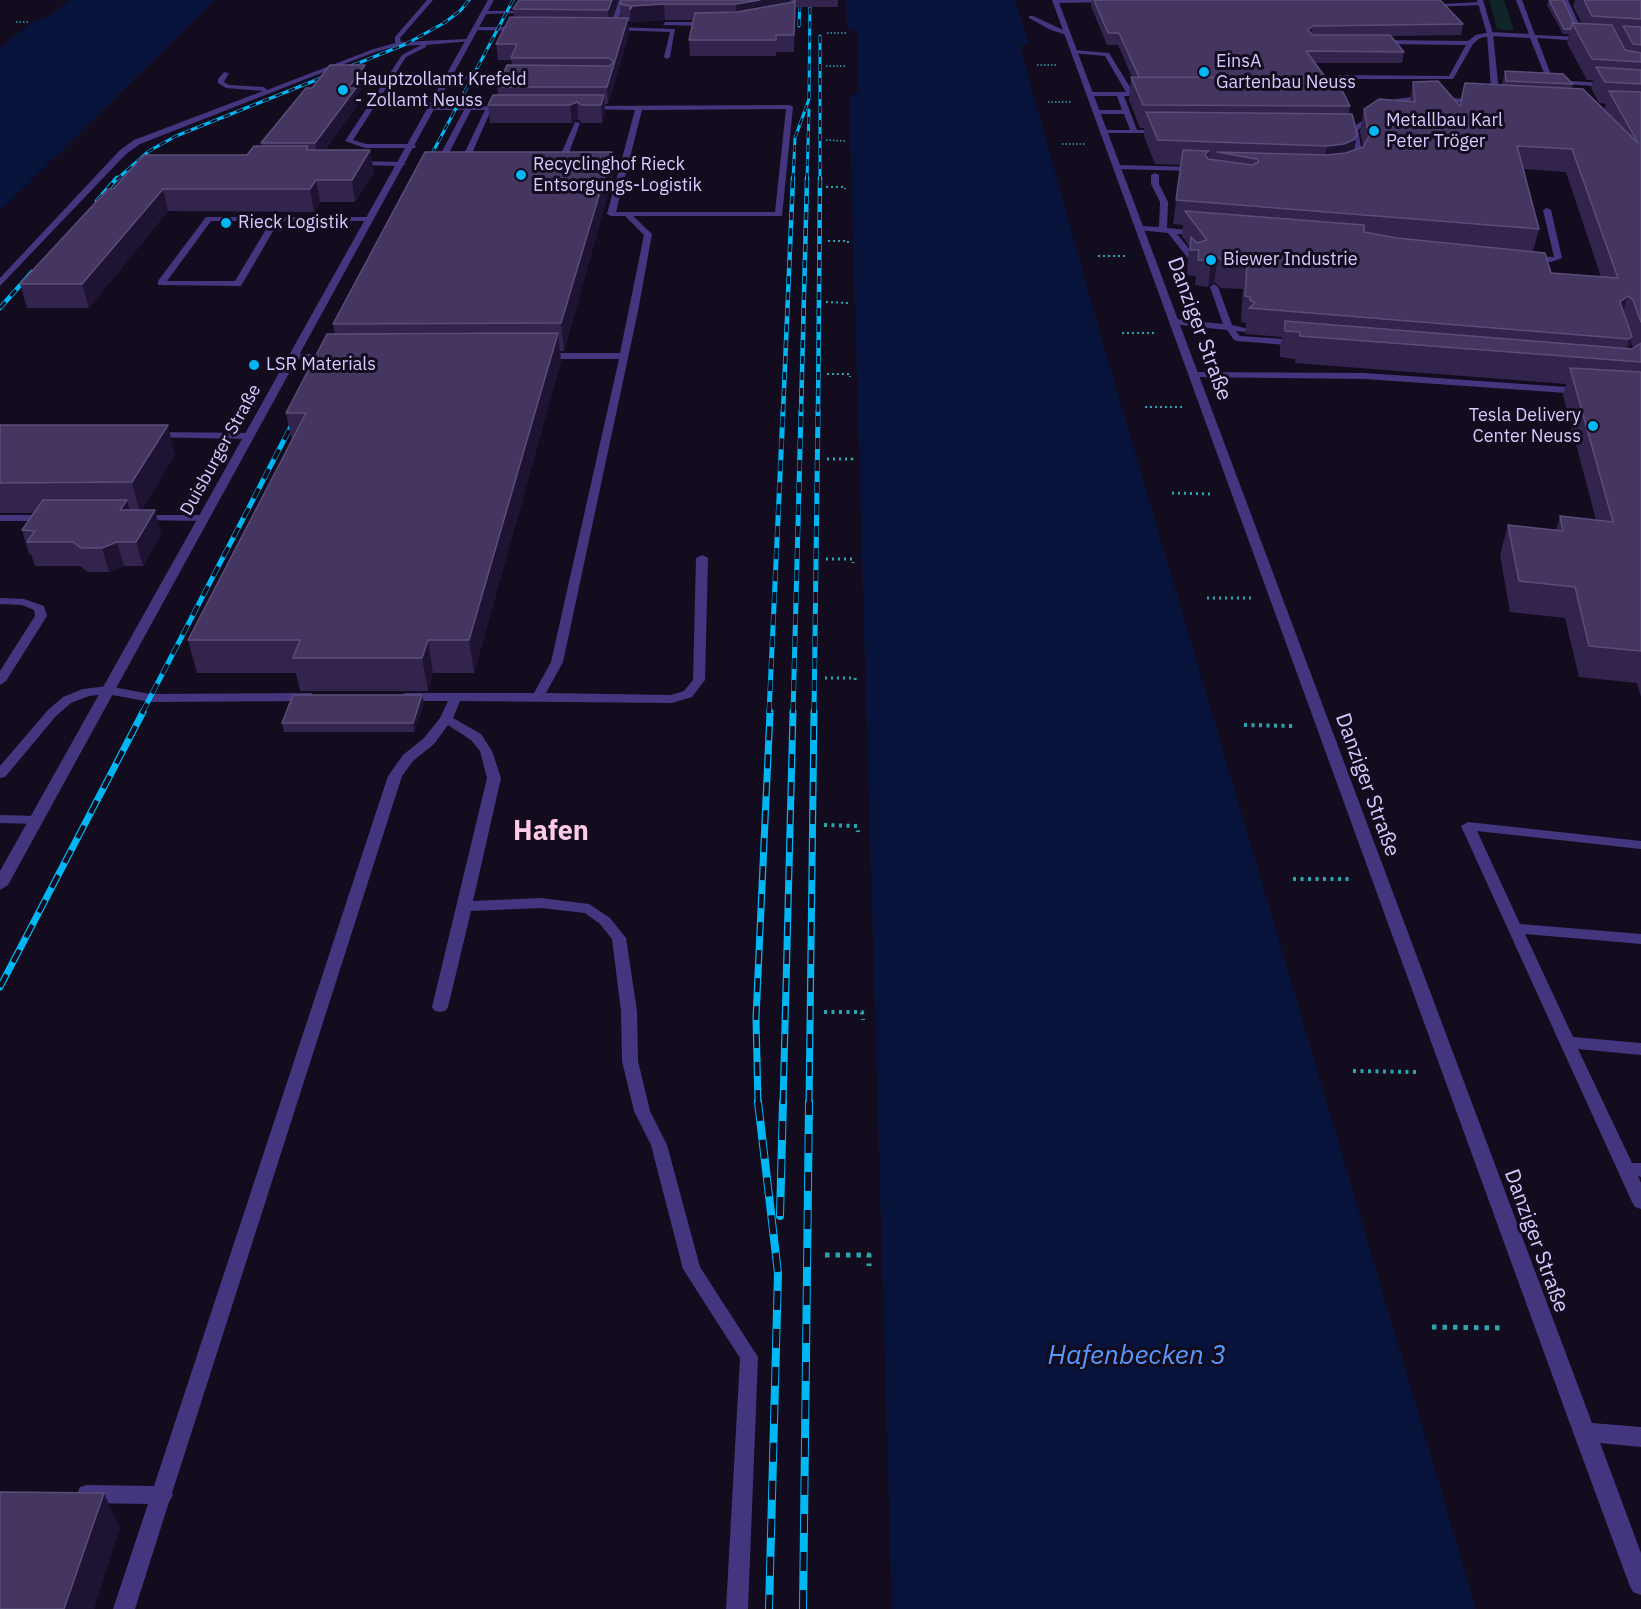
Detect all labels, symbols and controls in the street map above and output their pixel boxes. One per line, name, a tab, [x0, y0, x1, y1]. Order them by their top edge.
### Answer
place label: EinsA Gartenbau Neuss	[1216, 51, 1356, 94]
marker: EinsA Gartenbau Neuss	[1197, 65, 1211, 79]
place label: Hauptzollamt Krefeld - Zollamt Neuss	[355, 69, 527, 112]
marker: Hauptzollamt Krefeld - Zollamt Neuss	[336, 83, 350, 97]
place label: Metallbau Karl Peter Tröger	[1386, 110, 1503, 152]
marker: Metallbau Karl Peter Tröger	[1367, 124, 1381, 138]
place label: Recyclinghof Rieck Entsorgungs-Logistik	[533, 154, 702, 196]
marker: Recyclinghof Rieck Entsorgungs-Logistik	[514, 168, 528, 182]
place label: Rieck Logistik	[238, 212, 349, 234]
marker: Rieck Logistik	[219, 216, 233, 230]
place label: Biewer Industrie	[1223, 249, 1358, 271]
marker: Biewer Industrie	[1204, 253, 1218, 267]
street label: Danziger Straße	[1161, 254, 1237, 404]
place label: LSR Materials	[266, 354, 376, 376]
marker: LSR Materials	[247, 358, 261, 372]
street label: Duisburger Straße	[176, 381, 266, 519]
place label: Tesla Delivery Center Neuss	[1469, 405, 1581, 448]
marker: Tesla Delivery Center Neuss	[1586, 419, 1600, 433]
street label: Danziger Straße	[1329, 710, 1405, 860]
district label: Hafen	[513, 816, 589, 848]
street label: Danziger Straße	[1498, 1166, 1574, 1316]
water label: Hafenbecken 3	[1048, 1340, 1226, 1372]

